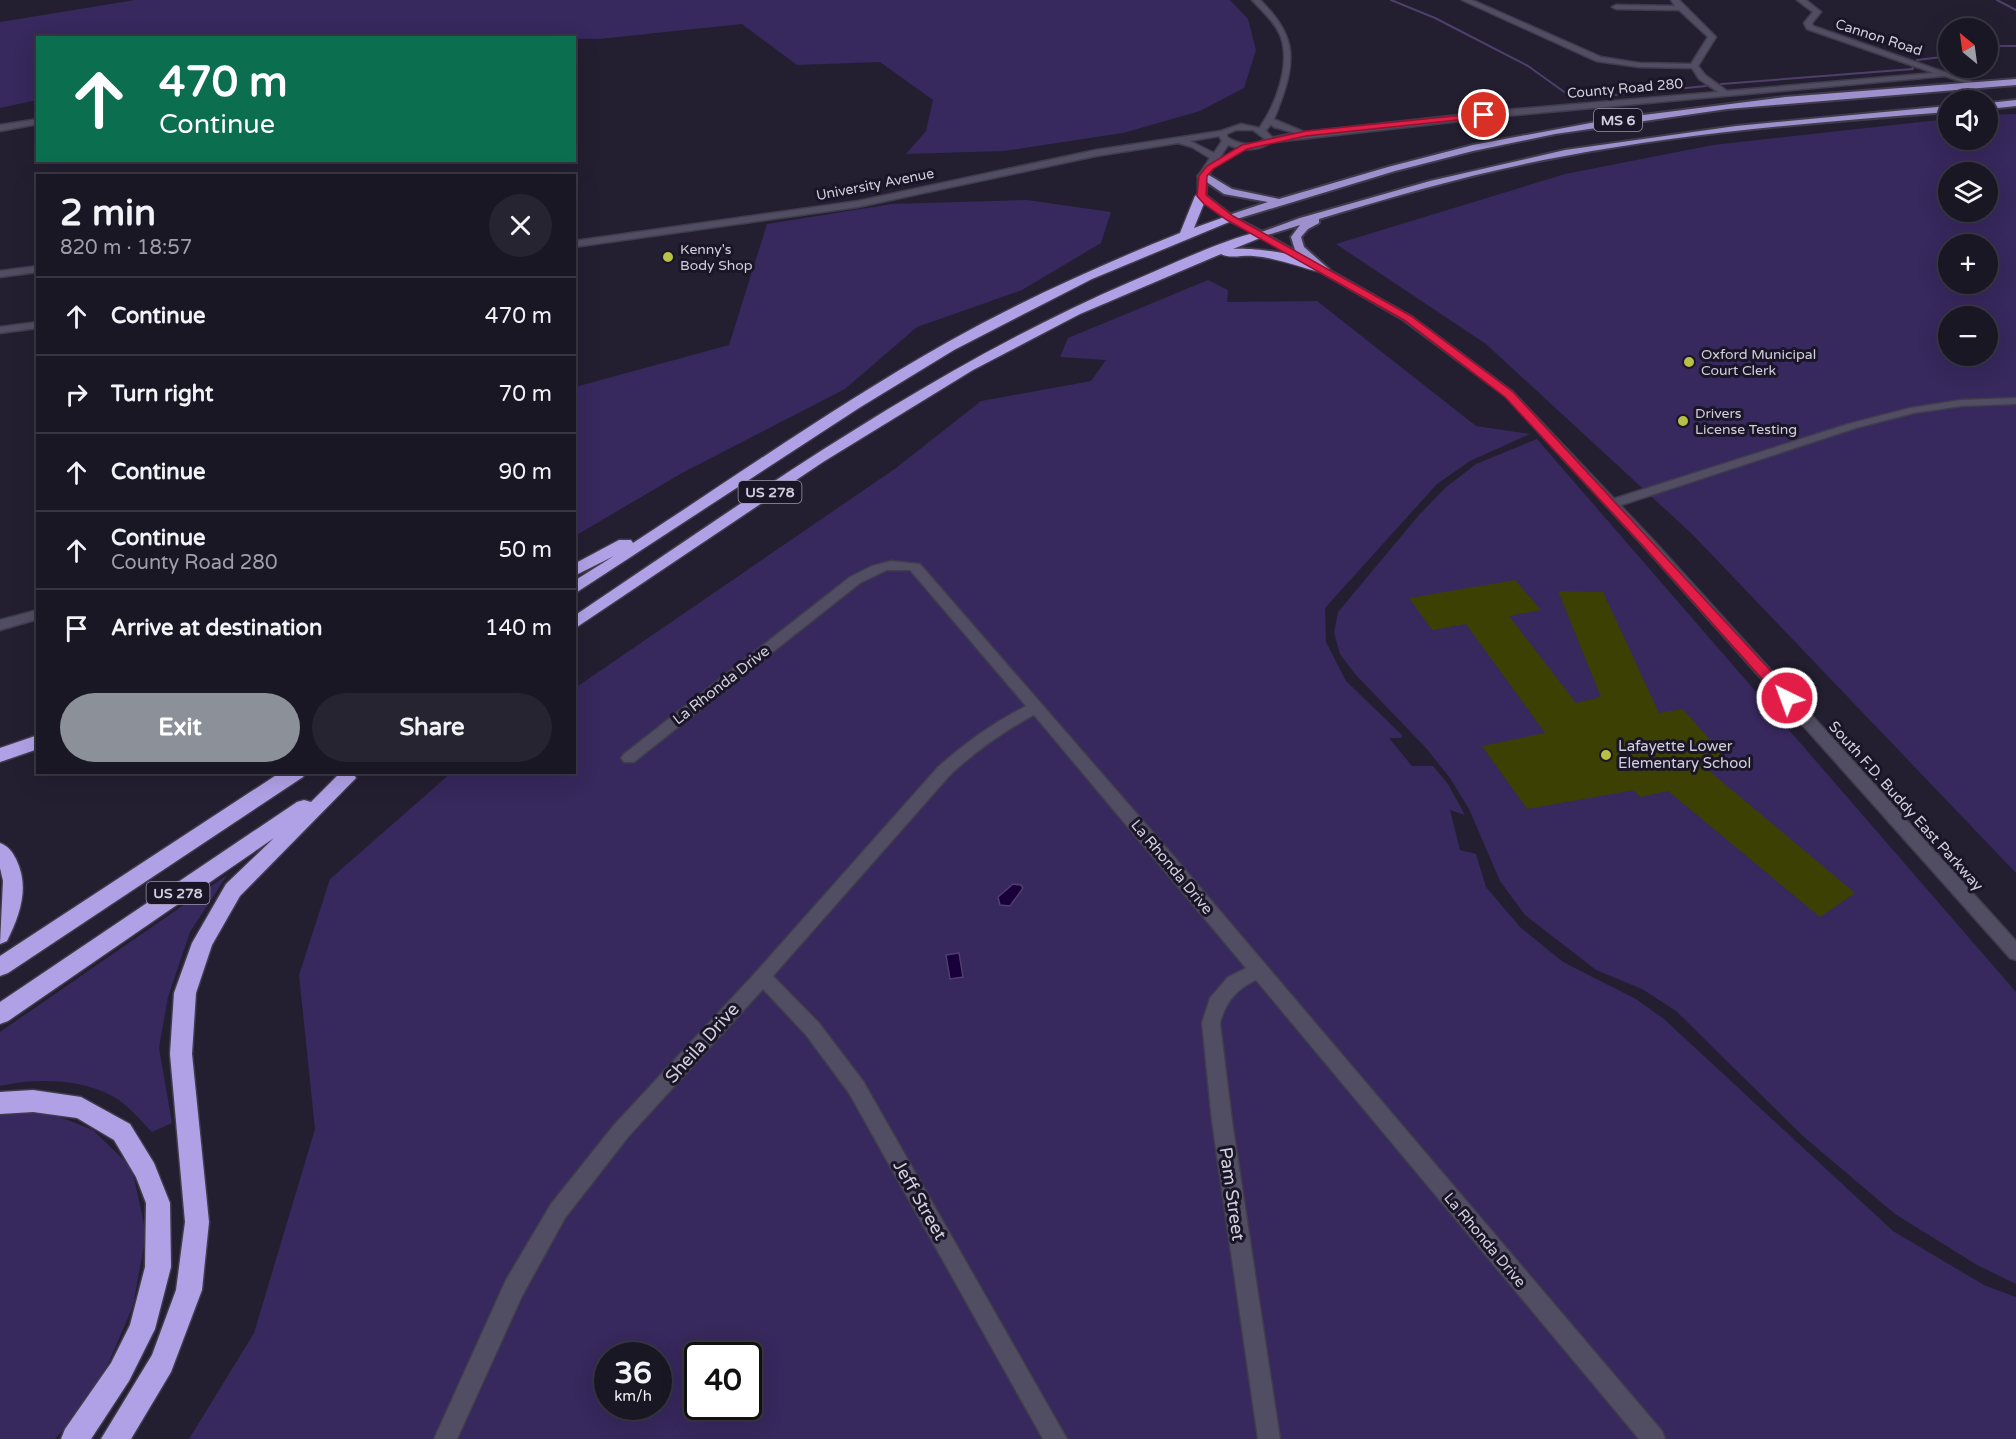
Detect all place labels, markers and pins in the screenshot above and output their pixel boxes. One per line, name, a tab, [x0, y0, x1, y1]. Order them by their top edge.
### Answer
pin	[1458, 89, 1509, 140]
place label: Kenny's Body Shop	[680, 241, 753, 274]
marker: Kenny's Body Shop	[661, 250, 675, 264]
place label: Oxford Municipal Court Clerk	[1701, 346, 1816, 379]
marker: Oxford Municipal Court Clerk	[1682, 355, 1696, 369]
place label: Drivers License Testing	[1695, 405, 1797, 438]
marker: Drivers License Testing	[1676, 414, 1690, 428]
place label: Lafayette Lower Elementary School	[1618, 737, 1751, 772]
marker: Lafayette Lower Elementary School	[1599, 748, 1613, 762]

